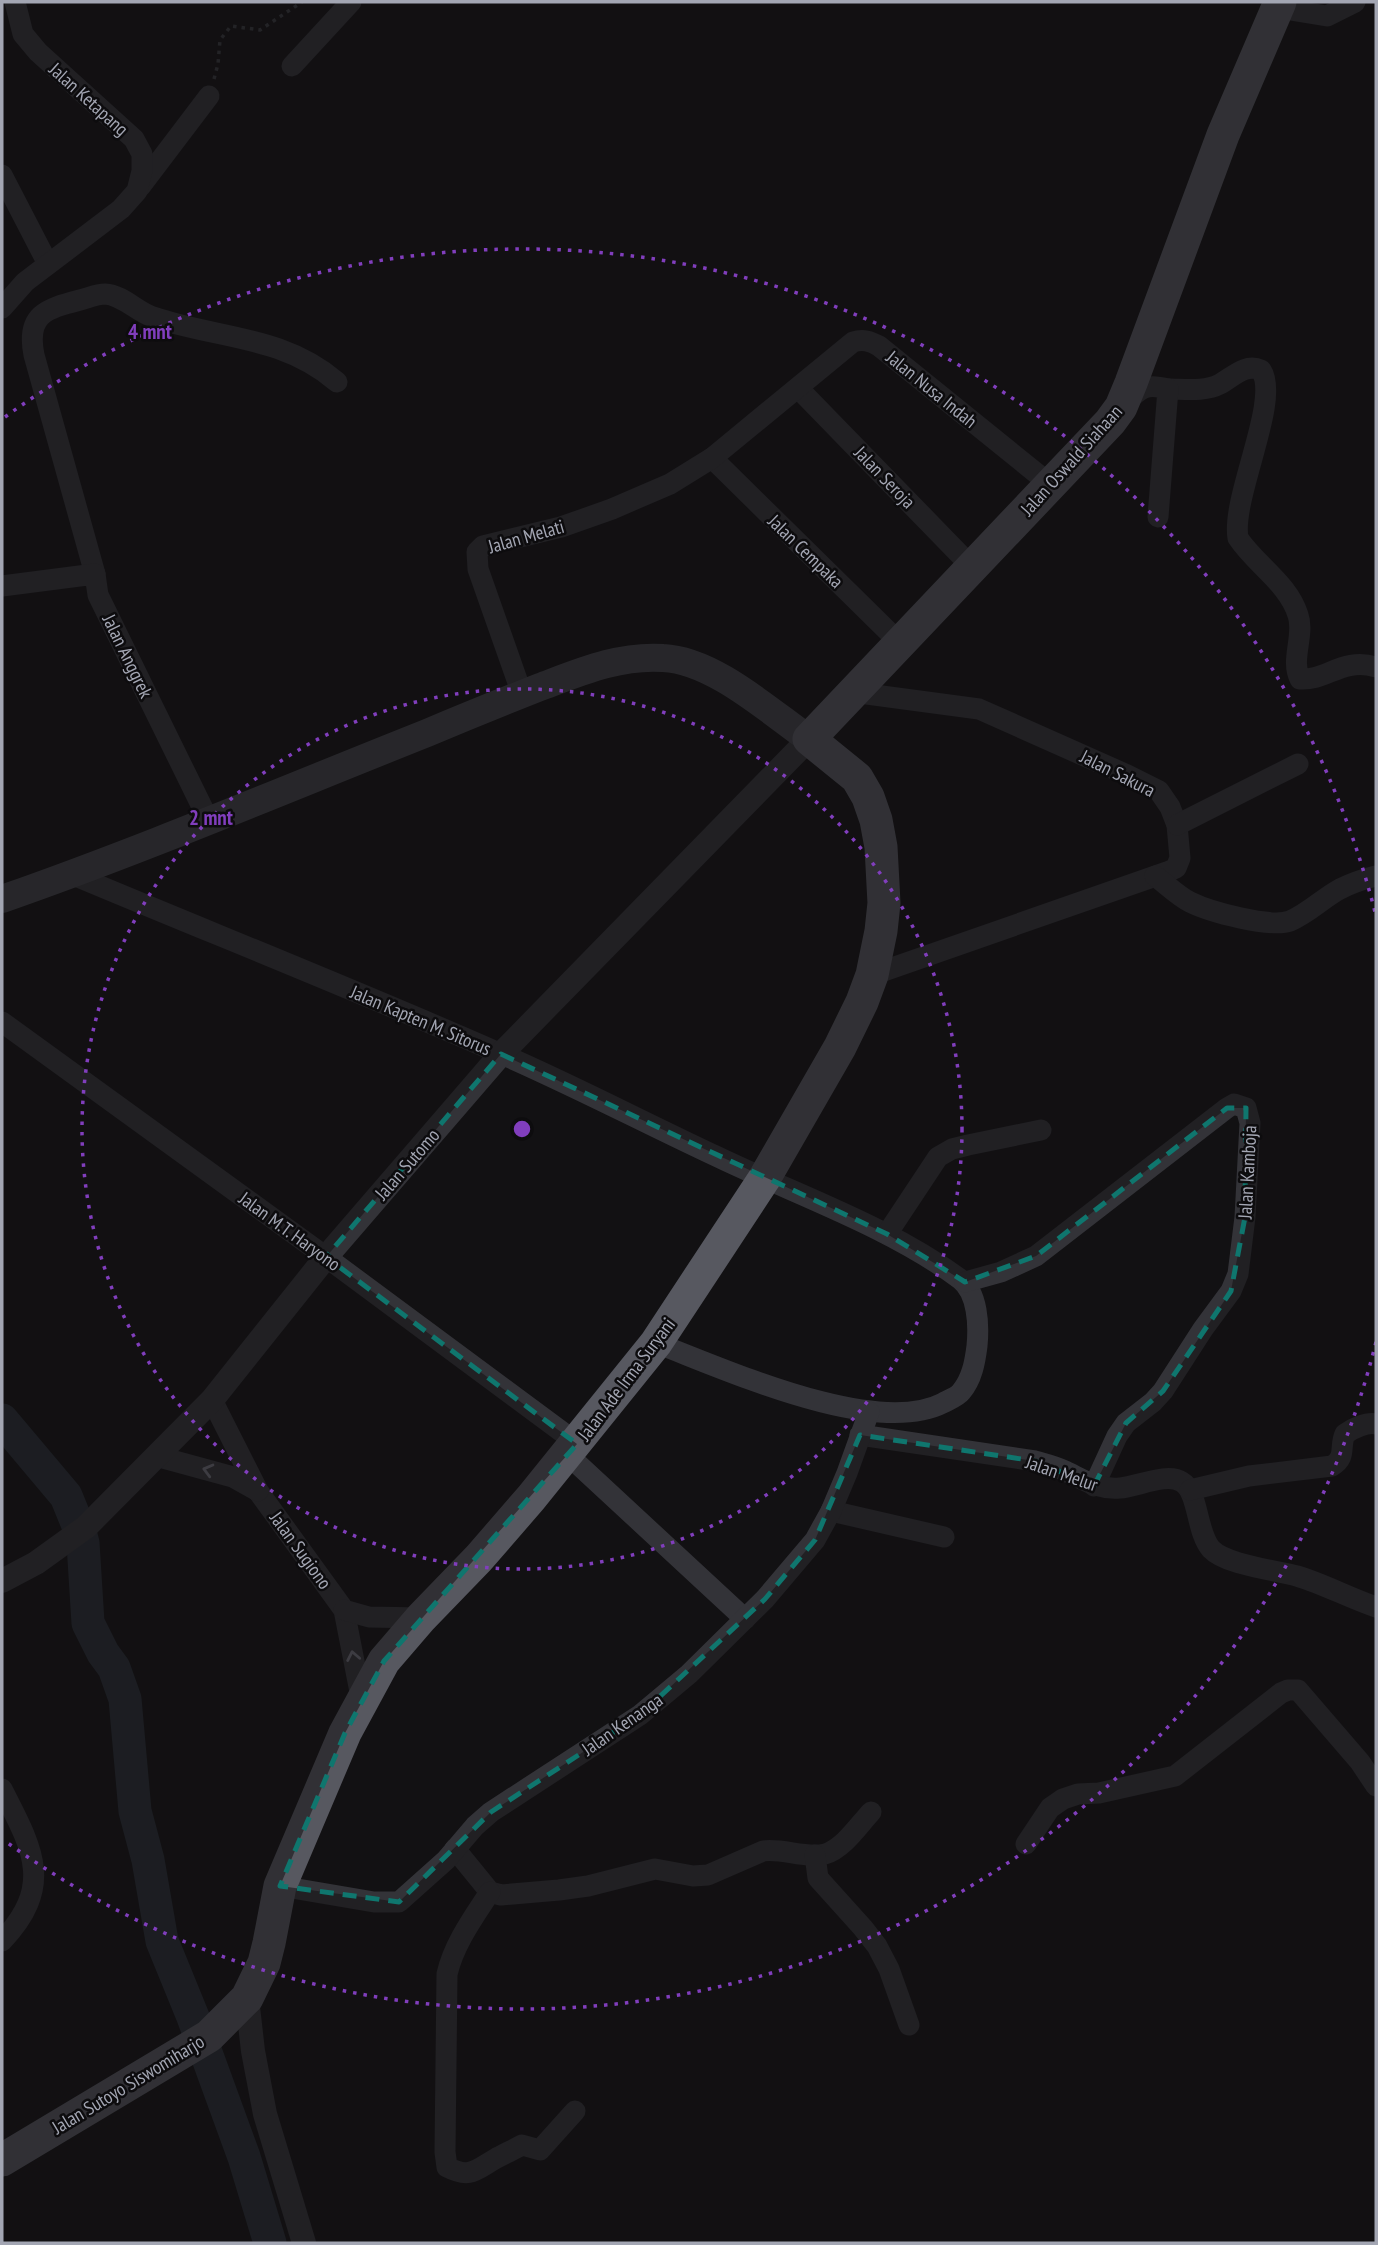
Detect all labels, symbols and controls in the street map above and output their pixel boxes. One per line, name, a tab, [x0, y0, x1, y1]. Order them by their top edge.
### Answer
street label: Jalan Ketapang	[44, 57, 134, 141]
text: 4 mnt	[128, 318, 172, 345]
street label: Jalan Nusa Indah	[881, 344, 982, 433]
street label: Jalan Oswald Siahaan	[1014, 400, 1127, 521]
street label: Jalan Seroja	[849, 440, 921, 513]
street label: Jalan Cempaka	[762, 508, 849, 593]
street label: Jalan Melati	[484, 514, 567, 559]
street label: Jalan Anggrek	[97, 609, 159, 702]
street label: Jalan Sakura	[1076, 744, 1159, 802]
text: 2 mnt	[189, 804, 233, 831]
street label: Jalan Kapten M. Sitorus	[346, 979, 495, 1060]
centre of rings	[510, 1117, 534, 1141]
street label: Jalan Sutomo	[369, 1123, 445, 1205]
street label: Jalan Kamboja	[1233, 1125, 1261, 1220]
street label: Jalan M.T. Haryono	[234, 1186, 345, 1276]
street label: Jalan Ade Irma Suryani	[571, 1313, 680, 1446]
street label: Jalan Melur	[1022, 1449, 1102, 1497]
one-way arrow	[202, 1464, 214, 1479]
street label: Jalan Sugiono	[264, 1506, 337, 1593]
one-way arrow	[346, 1650, 361, 1662]
street label: Jalan Kenanga	[576, 1687, 667, 1761]
street label: Jalan Sutoyo Siswomiharjo	[47, 2029, 208, 2139]

